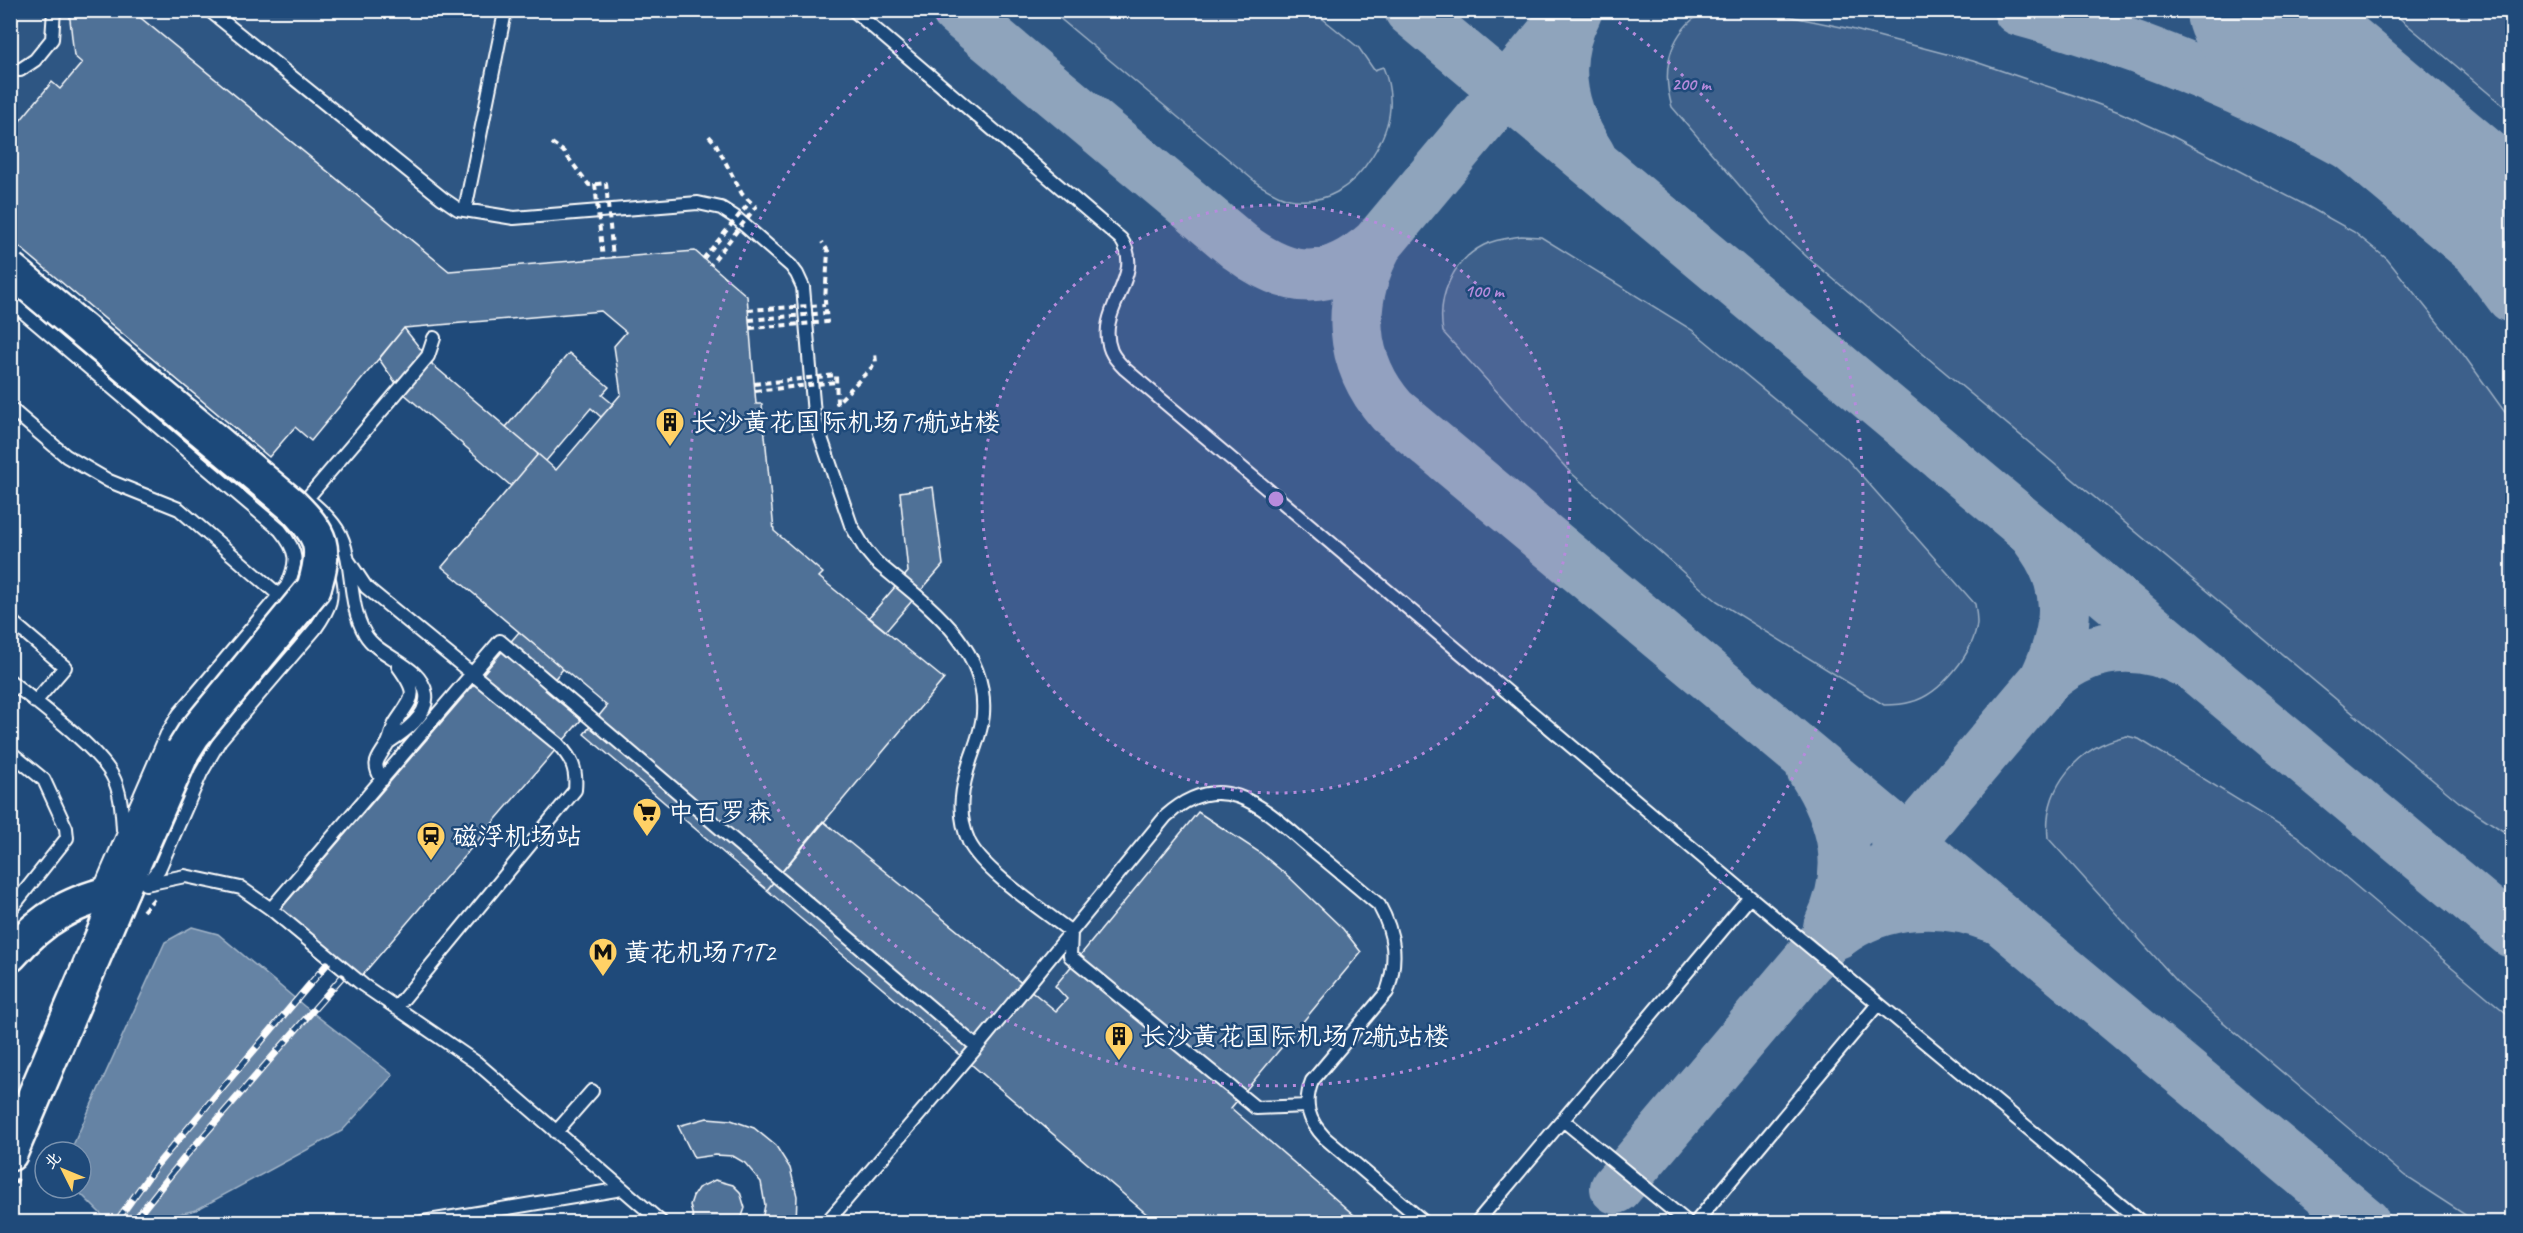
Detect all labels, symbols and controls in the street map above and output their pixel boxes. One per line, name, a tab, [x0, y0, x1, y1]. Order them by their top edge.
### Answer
text: 200 m	[1672, 73, 1712, 95]
text: 100 m	[1465, 280, 1505, 302]
building icon: 长沙黄花国际机场T1航站楼	[654, 406, 686, 448]
place label: 长沙黄花国际机场T1航站楼	[691, 406, 1001, 439]
centre of rings	[1266, 489, 1286, 509]
supermarket icon: 中百罗森	[631, 796, 663, 838]
place label: 中百罗森	[668, 796, 772, 829]
station icon: 磁浮机场站	[415, 820, 447, 862]
place label: 磁浮机场站	[452, 820, 582, 853]
metro station icon: 黄花机场T1T2	[587, 936, 619, 978]
place label: 黄花机场T1T2	[624, 936, 778, 969]
building icon: 长沙黄花国际机场T2航站楼	[1103, 1020, 1135, 1062]
place label: 长沙黄花国际机场T2航站楼	[1140, 1020, 1450, 1053]
north arrow	[33, 1140, 93, 1200]
text: 北	[40, 1148, 66, 1173]

